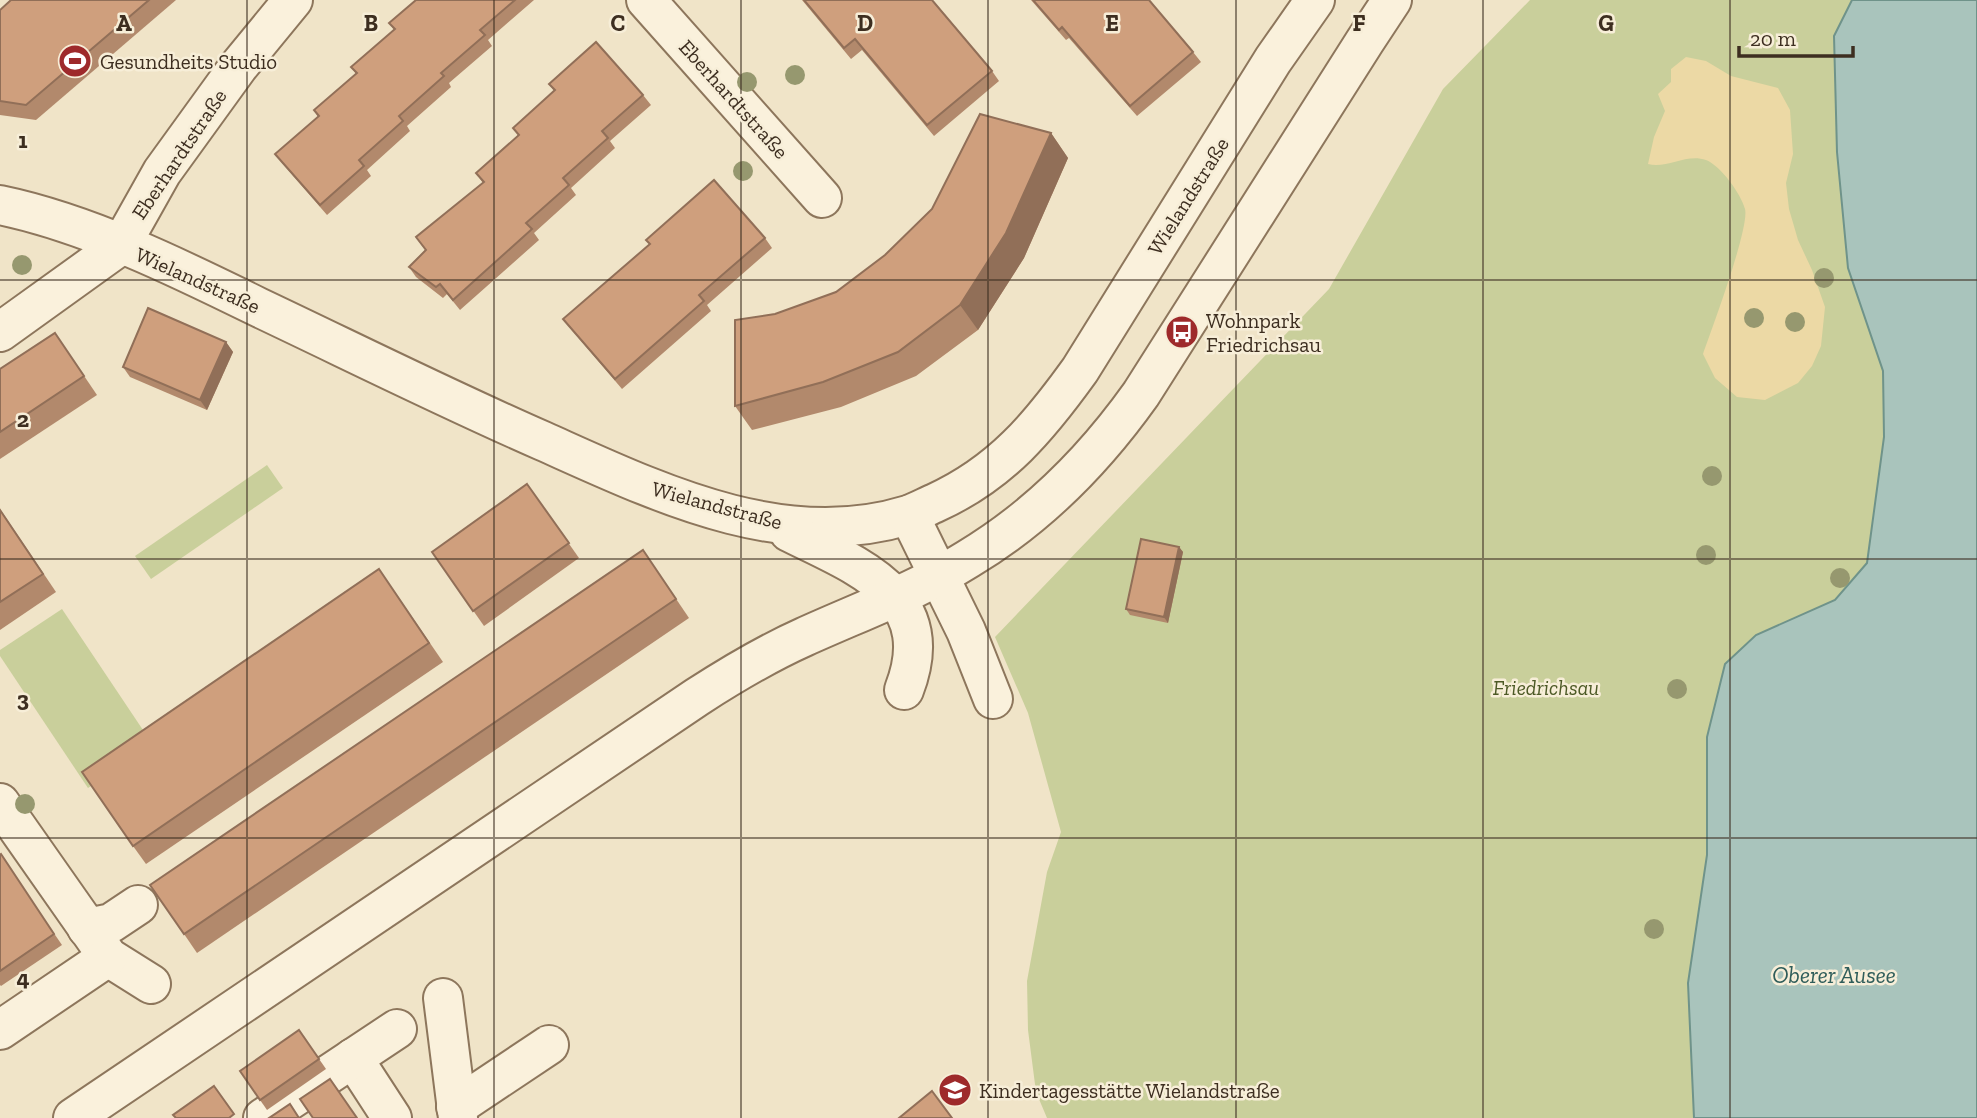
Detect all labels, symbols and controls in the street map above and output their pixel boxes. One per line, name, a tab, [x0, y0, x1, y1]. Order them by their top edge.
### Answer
text: A	[116, 9, 132, 37]
text: B	[364, 9, 378, 37]
text: C	[611, 9, 625, 37]
text: D	[857, 9, 873, 37]
text: E	[1105, 9, 1119, 37]
text: F	[1352, 9, 1366, 37]
text: G	[1598, 9, 1614, 37]
scale bar	[1739, 14, 1853, 58]
text: 20 m	[1750, 26, 1796, 51]
street label: Eberhardtstraße	[674, 34, 794, 164]
sports icon: Gesundheits Studio	[56, 42, 94, 80]
place label: Gesundheits Studio	[100, 49, 277, 74]
street label: Eberhardtstraße	[126, 84, 232, 224]
text: 1	[18, 126, 28, 154]
street label: Wielandstraße	[1142, 133, 1234, 259]
street label: Wielandstraße	[132, 241, 264, 319]
place label: Wohnpark Friedrichsau	[1206, 308, 1321, 357]
bus stop icon: Wohnpark Friedrichsau	[1163, 313, 1201, 351]
text: 2	[17, 405, 29, 433]
street label: Wielandstraße	[649, 476, 785, 534]
park label: Friedrichsau	[1493, 675, 1599, 700]
text: 3	[17, 685, 29, 713]
water label: Oberer Ausee	[1772, 961, 1896, 989]
text: 4	[16, 964, 30, 992]
school or university icon: Kindertagesstätte Wielandstraße	[936, 1071, 974, 1109]
place label: Kindertagesstätte Wielandstraße	[979, 1078, 1280, 1103]

